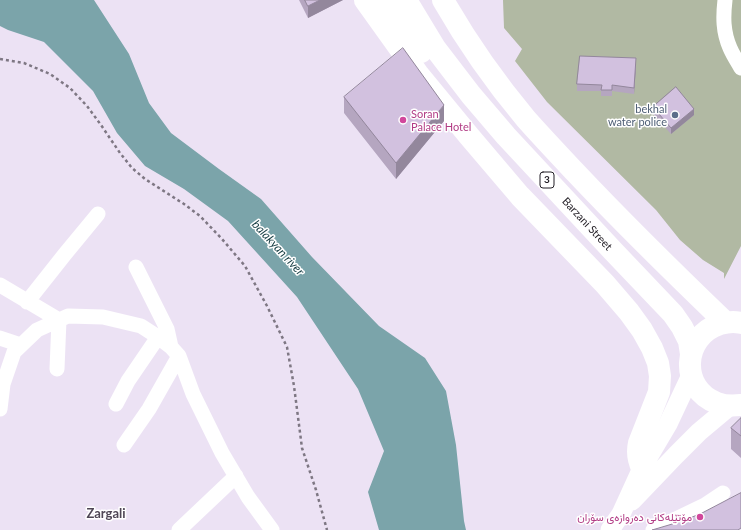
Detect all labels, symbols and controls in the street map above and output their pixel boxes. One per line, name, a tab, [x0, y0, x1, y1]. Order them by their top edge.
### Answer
place label: bekhal water police	[608, 102, 667, 128]
place label: Soran Palace Hotel	[411, 107, 471, 133]
marker: bekhal water police	[670, 110, 680, 120]
marker: Soran Palace Hotel	[398, 115, 408, 125]
road number: 3	[540, 172, 554, 188]
street label: Barzani Street	[559, 195, 615, 253]
water label: balakyan river	[249, 217, 307, 279]
district label: Zargali	[86, 506, 126, 522]
place label: مۆتێلەکانی دەروازەی سۆران	[577, 510, 692, 524]
marker: مۆتێلەکانی دەروازەی سۆران	[695, 512, 705, 522]

